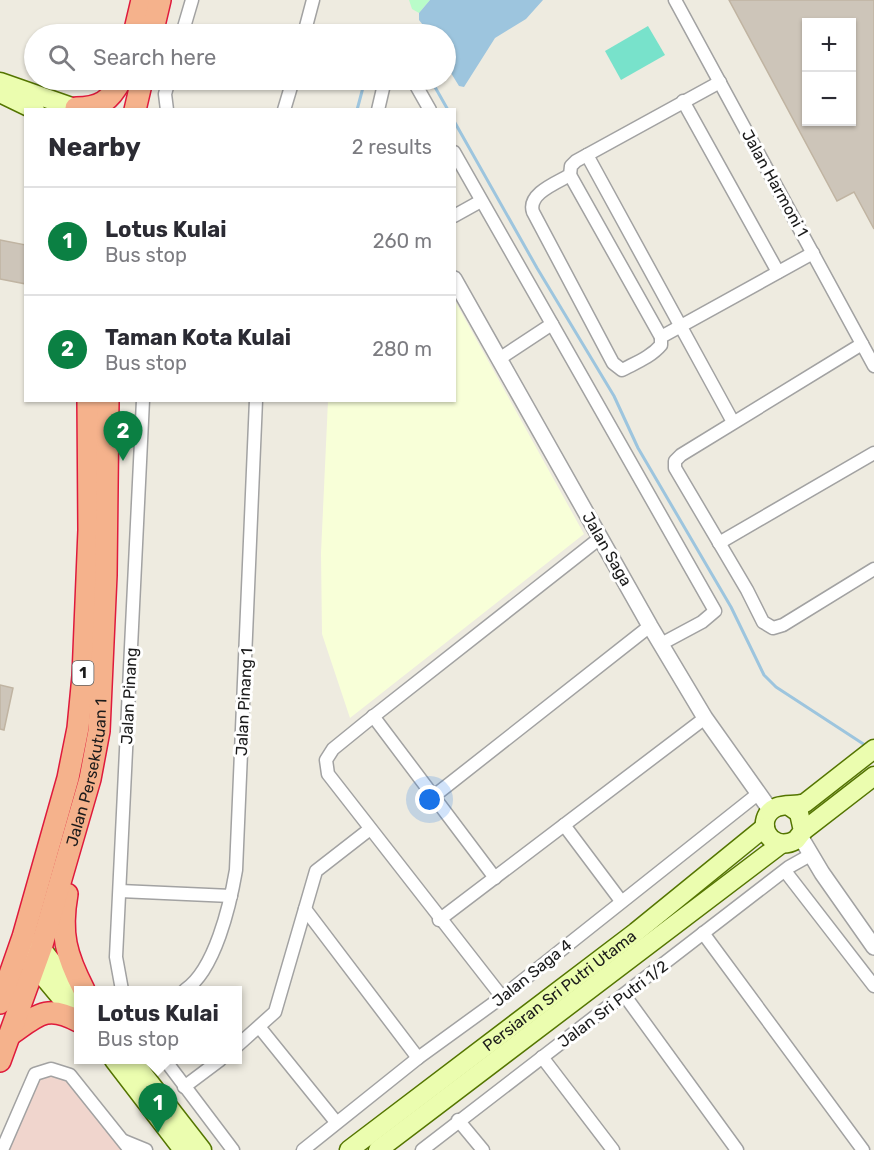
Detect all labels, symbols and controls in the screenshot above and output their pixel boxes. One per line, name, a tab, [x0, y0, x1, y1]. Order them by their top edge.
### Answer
map controls	[802, 18, 856, 126]
button: +	[802, 18, 856, 72]
search box	[24, 24, 456, 90]
icon: search	[45, 41, 78, 74]
text: Search here	[93, 44, 216, 71]
button: −	[802, 72, 856, 126]
street label: Jalan Harmoni 1	[738, 126, 812, 240]
text: Nearby	[48, 132, 141, 163]
text: 2 results	[352, 135, 432, 159]
text: Lotus Kulai	[105, 216, 226, 243]
text: 1	[63, 229, 72, 253]
text: 260 m	[373, 229, 432, 253]
text: Bus stop	[105, 243, 187, 267]
text: Taman Kota Kulai	[105, 324, 291, 351]
text: 2	[61, 337, 74, 361]
text: 280 m	[372, 337, 432, 361]
text: Bus stop	[105, 351, 187, 375]
pin: 2	[104, 412, 142, 461]
street label: Jalan Saga	[578, 509, 636, 589]
street label: Jalan Pinang	[117, 647, 141, 745]
street label: Jalan Pinang 1	[232, 648, 256, 756]
road number: 1	[72, 661, 94, 685]
street label: Jalan Persekutuan 1	[62, 698, 110, 848]
your location	[415, 785, 444, 814]
street label: Persiaran Sri Putri Utama	[479, 926, 640, 1055]
street label: Jalan Saga 4	[489, 935, 575, 1011]
street label: Jalan Sri Putri 1/2	[554, 956, 672, 1052]
popup	[74, 986, 242, 1064]
text: Lotus Kulai	[97, 1000, 219, 1027]
text: Bus stop	[97, 1027, 179, 1051]
pin: 1	[138, 1084, 178, 1133]

